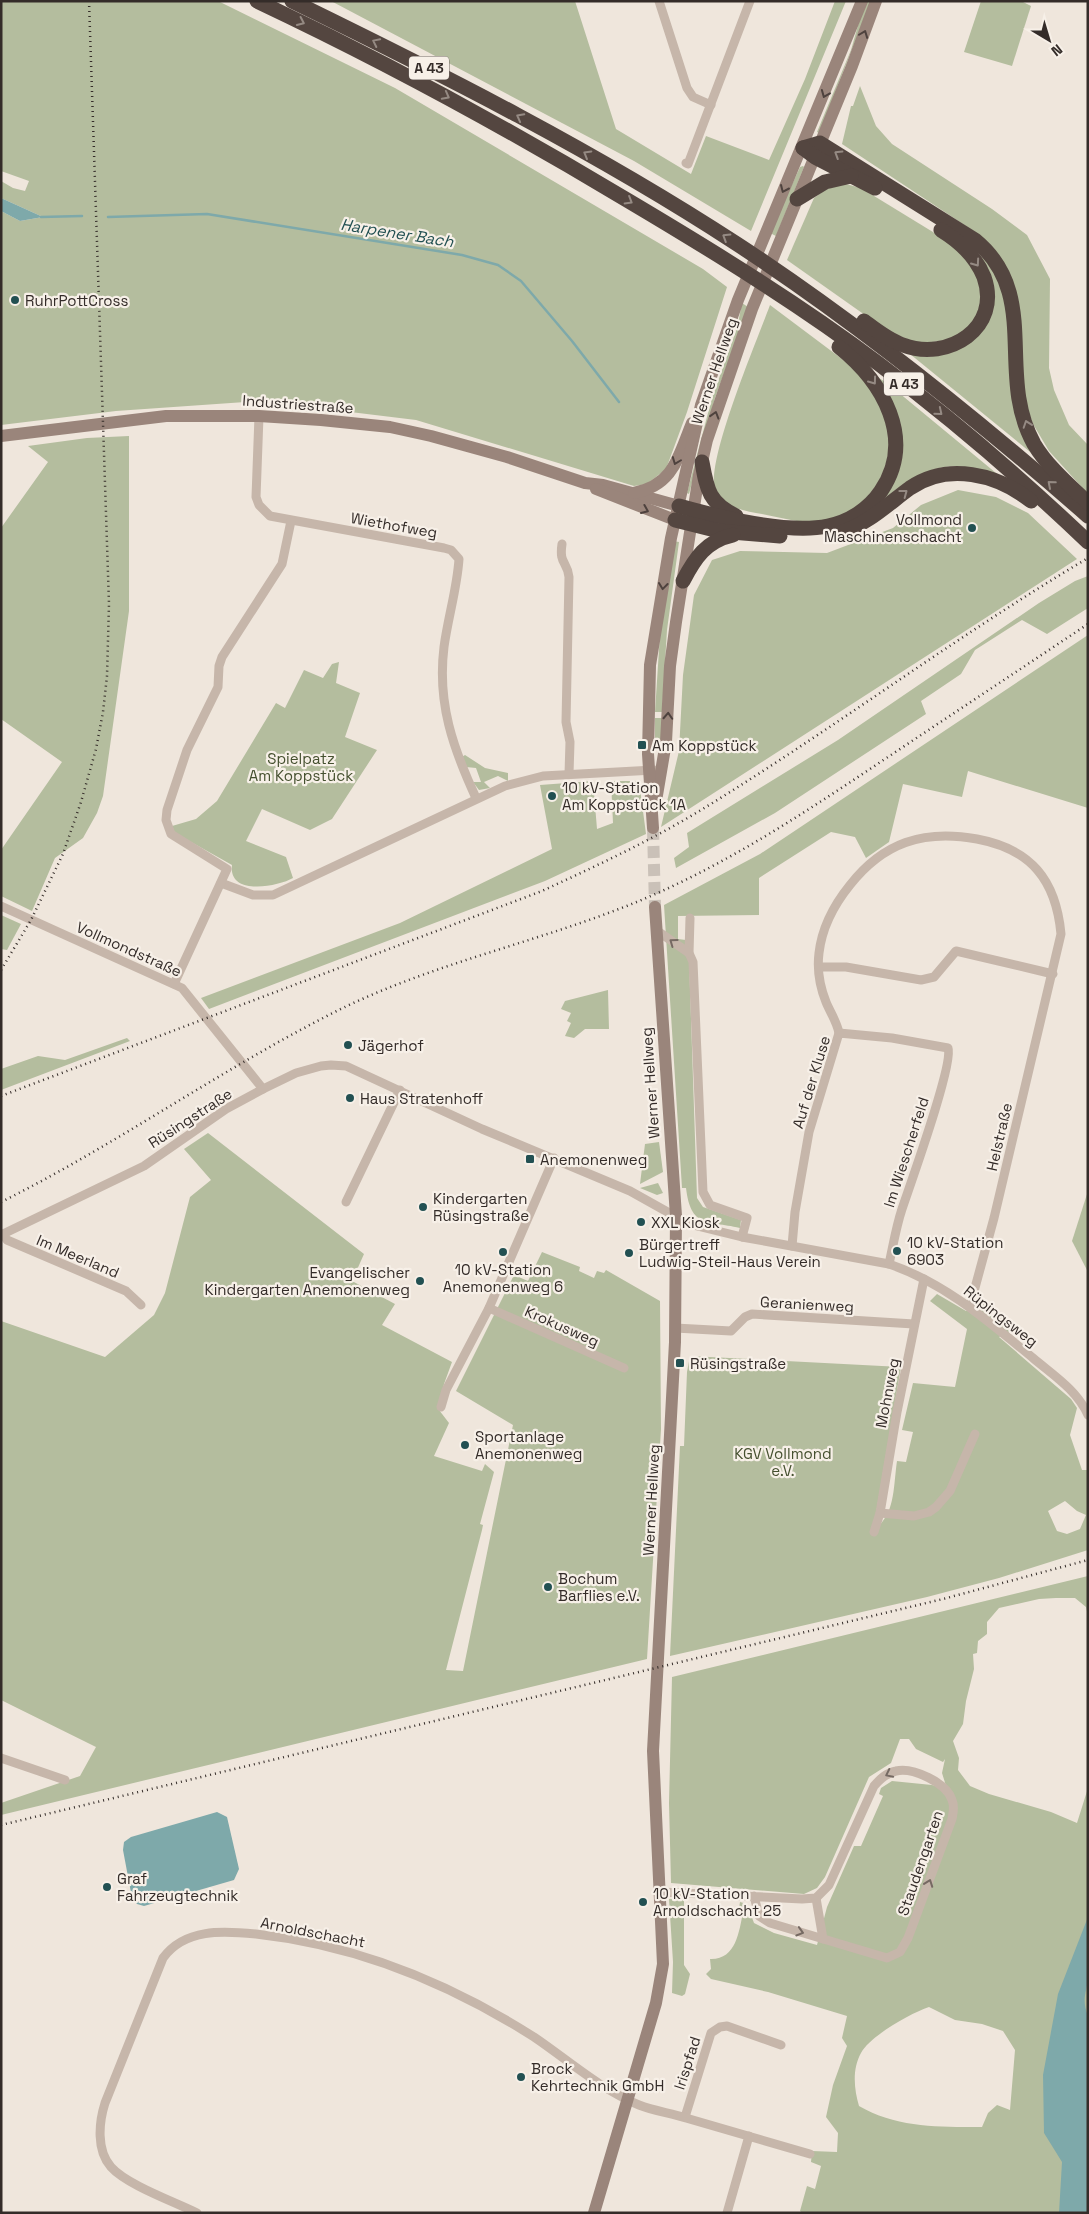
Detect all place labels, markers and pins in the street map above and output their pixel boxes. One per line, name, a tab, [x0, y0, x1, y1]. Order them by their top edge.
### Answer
place label: RuhrPottCross	[25, 291, 128, 310]
marker: RuhrPottCross	[9, 294, 21, 306]
place label: Vollmond Maschinenschacht	[824, 510, 962, 546]
marker: Vollmond Maschinenschacht	[966, 522, 978, 534]
place label: Am Koppstück	[652, 736, 757, 755]
marker: Am Koppstück	[636, 739, 648, 751]
place label: 10 kV-Station Am Koppstück 1A	[562, 778, 687, 814]
marker: 10 kV-Station Am Koppstück 1A	[546, 790, 558, 802]
place label: Jägerhof	[358, 1036, 424, 1055]
marker: Jägerhof	[342, 1039, 354, 1051]
place label: Haus Stratenhoff	[360, 1089, 484, 1108]
marker: Haus Stratenhoff	[344, 1092, 356, 1104]
place label: Anemonenweg	[540, 1150, 647, 1169]
marker: Anemonenweg	[524, 1153, 536, 1165]
place label: Kindergarten Rüsingstraße	[433, 1189, 529, 1225]
marker: Kindergarten Rüsingstraße	[417, 1201, 429, 1213]
place label: XXL Kiosk	[651, 1213, 720, 1232]
marker: XXL Kiosk	[635, 1216, 647, 1228]
place label: 10 kV-Station 6903	[907, 1233, 1003, 1269]
place label: Bürgertreff Ludwig-Steil-Haus Verein	[639, 1235, 821, 1271]
marker: 10 kV-Station 6903	[891, 1245, 903, 1257]
marker: 10 kV-Station Anemonenweg 6	[497, 1246, 509, 1258]
marker: Bürgertreff Ludwig-Steil-Haus Verein	[623, 1247, 635, 1259]
place label: 10 kV-Station Anemonenweg 6	[443, 1260, 563, 1296]
place label: Evangelischer Kindergarten Anemonenweg	[205, 1263, 410, 1299]
marker: Evangelischer Kindergarten Anemonenweg	[414, 1275, 426, 1287]
place label: Rüsingstraße	[690, 1354, 786, 1373]
marker: Rüsingstraße	[674, 1357, 686, 1369]
place label: Sportanlage Anemonenweg	[475, 1427, 582, 1463]
marker: Sportanlage Anemonenweg	[459, 1439, 471, 1451]
place label: Bochum Barflies e.V.	[558, 1569, 640, 1605]
marker: Bochum Barflies e.V.	[542, 1581, 554, 1593]
place label: Graf Fahrzeugtechnik	[117, 1869, 238, 1905]
marker: Graf Fahrzeugtechnik	[101, 1881, 113, 1893]
place label: 10 kV-Station Arnoldschacht 25	[653, 1884, 781, 1920]
marker: 10 kV-Station Arnoldschacht 25	[637, 1896, 649, 1908]
place label: Brock Kehrtechnik GmbH	[531, 2059, 664, 2095]
marker: Brock Kehrtechnik GmbH	[515, 2071, 527, 2083]

